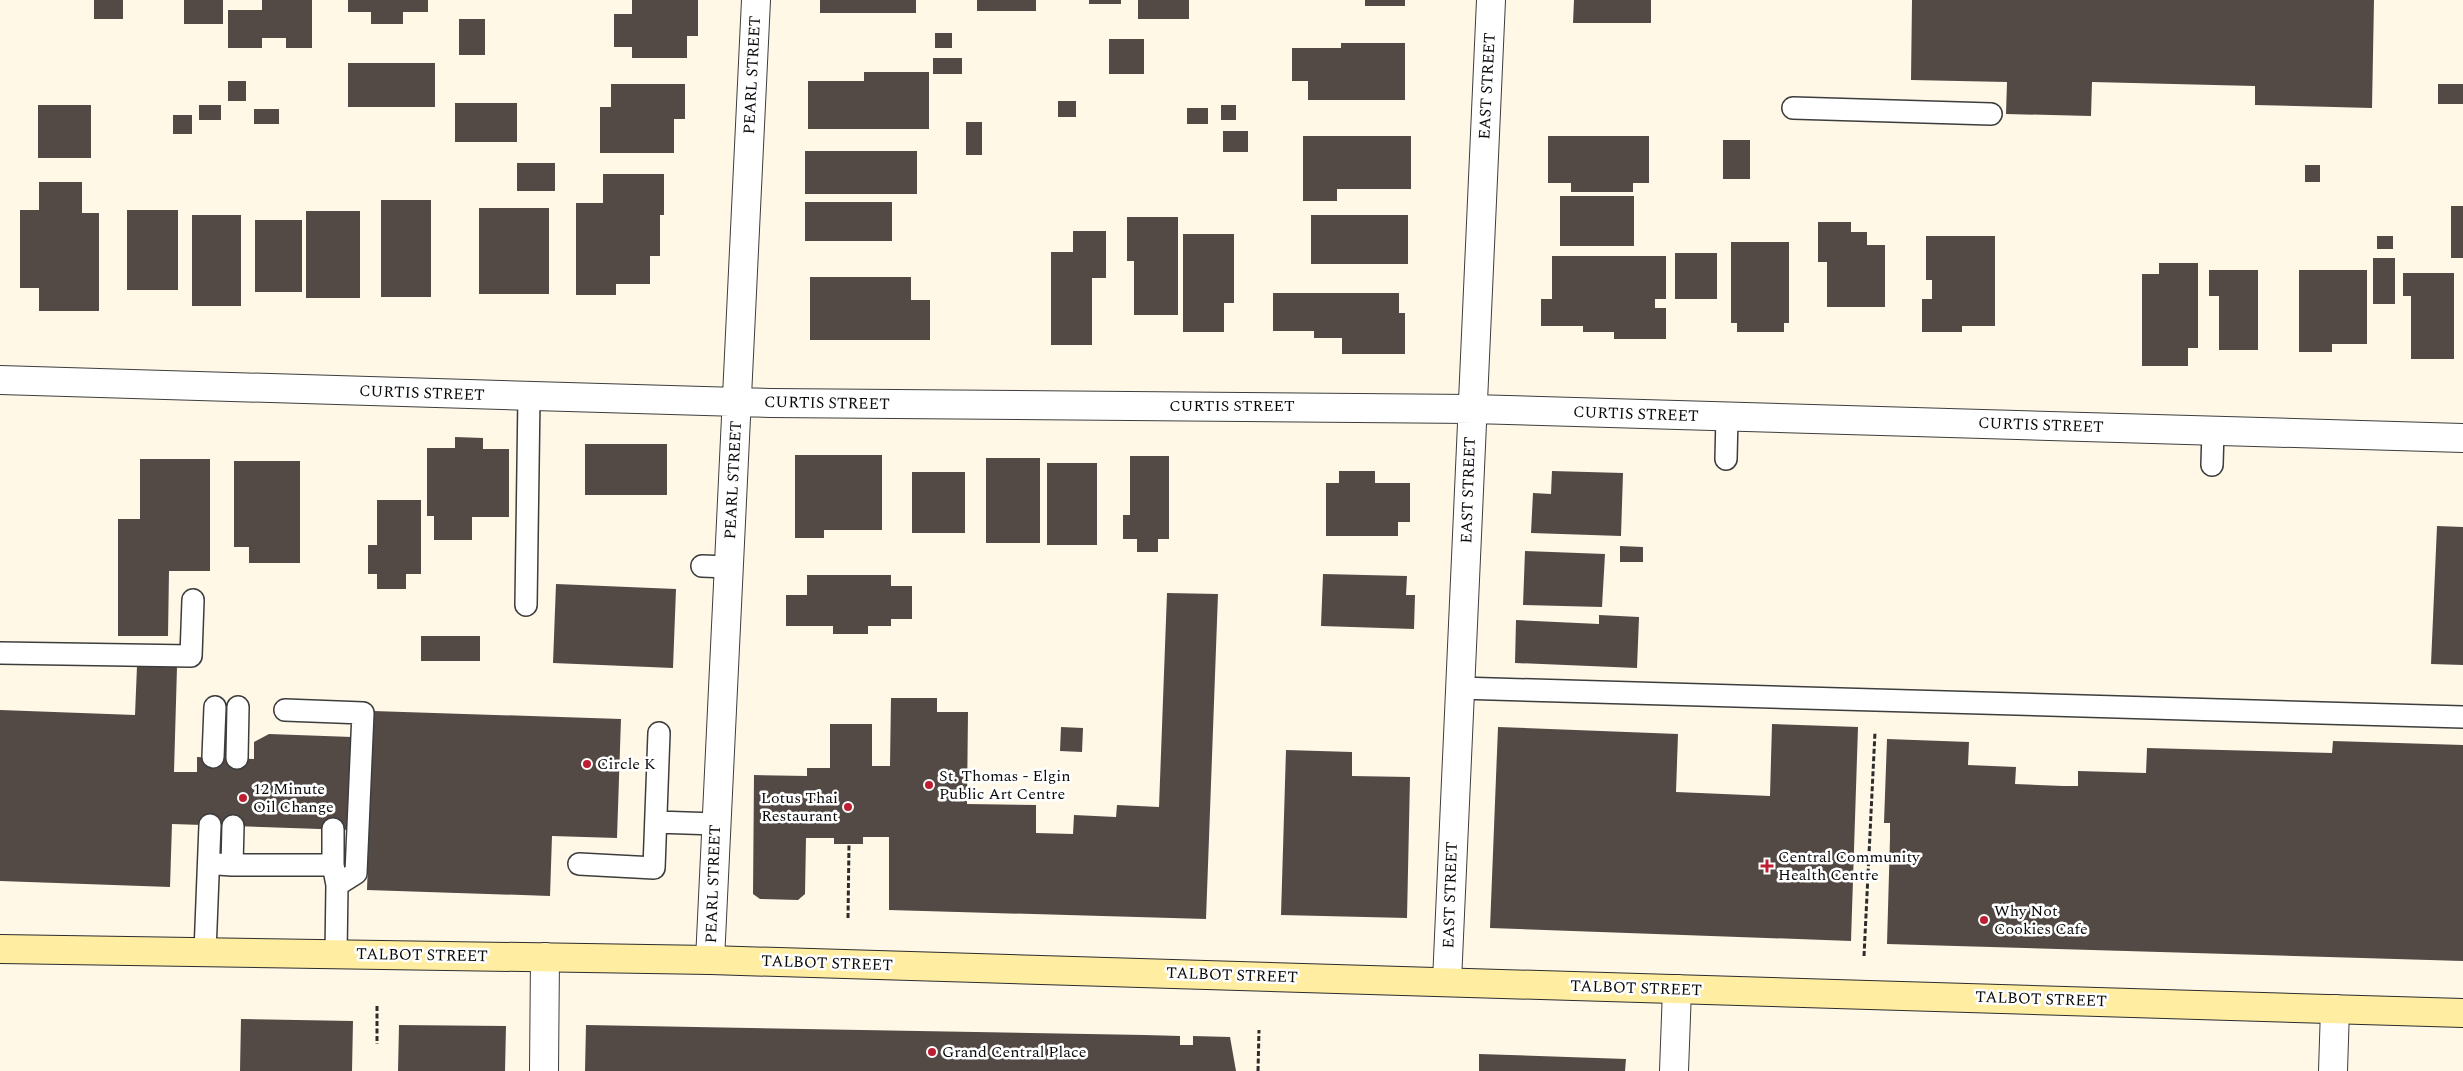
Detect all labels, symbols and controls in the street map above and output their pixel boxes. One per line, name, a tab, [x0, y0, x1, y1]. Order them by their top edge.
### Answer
street label: PEARL STREET	[737, 15, 767, 135]
street label: EAST STREET	[1472, 32, 1502, 140]
street label: CURTIS STREET	[359, 379, 485, 407]
street label: CURTIS STREET	[764, 390, 890, 416]
street label: CURTIS STREET	[1169, 394, 1295, 418]
street label: CURTIS STREET	[1573, 400, 1699, 428]
street label: CURTIS STREET	[1978, 411, 2104, 439]
street label: PEARL STREET	[718, 420, 748, 540]
street label: EAST STREET	[1454, 436, 1482, 544]
place label: Circle K	[597, 752, 656, 776]
marker: Circle K	[581, 758, 593, 770]
place label: St. Thomas - Elgin Public Art Centre	[939, 764, 1071, 806]
place label: 12 Minute Oil Change	[253, 777, 334, 819]
marker: St. Thomas - Elgin Public Art Centre	[923, 779, 935, 791]
place label: Lotus Thai Restaurant	[761, 786, 838, 828]
marker: 12 Minute Oil Change	[237, 792, 249, 804]
marker: Lotus Thai Restaurant	[842, 801, 854, 813]
street label: PEARL STREET	[699, 824, 727, 944]
street label: EAST STREET	[1436, 841, 1464, 949]
place label: Central Community Health Centre	[1778, 845, 1921, 887]
marker: Central Community Health Centre	[1760, 859, 1774, 873]
place label: Why Not Cookies Cafe	[1994, 899, 2088, 941]
marker: Why Not Cookies Cafe	[1978, 914, 1990, 926]
street label: TALBOT STREET	[356, 942, 488, 968]
street label: TALBOT STREET	[761, 949, 894, 977]
street label: TALBOT STREET	[1166, 961, 1299, 989]
street label: TALBOT STREET	[1570, 974, 1703, 1002]
street label: TALBOT STREET	[1975, 985, 2108, 1013]
place label: Grand Central Place	[942, 1040, 1086, 1064]
marker: Grand Central Place	[926, 1046, 938, 1058]

